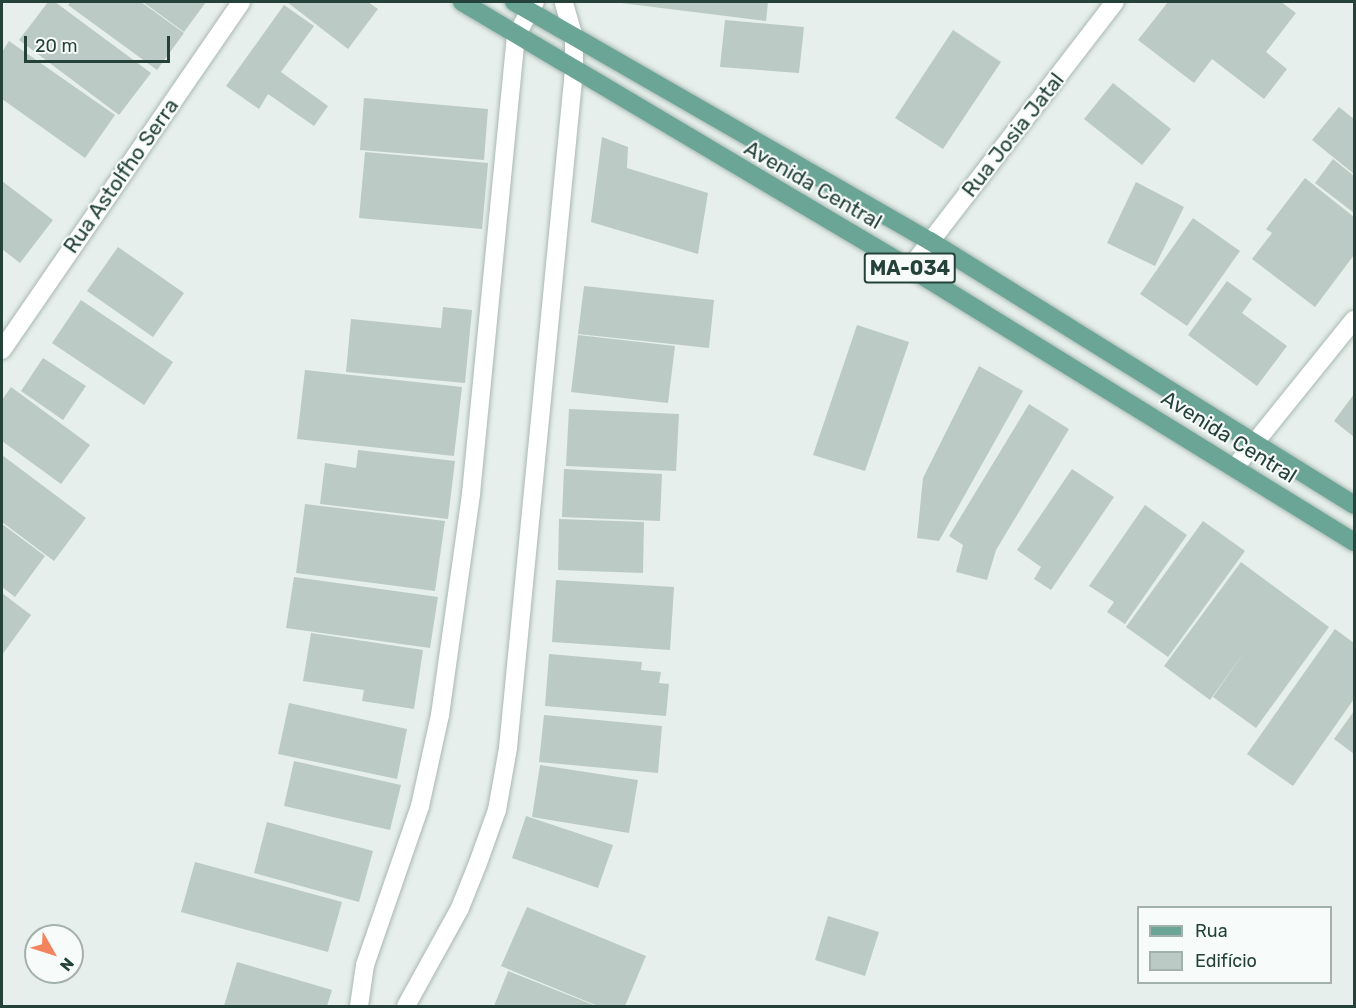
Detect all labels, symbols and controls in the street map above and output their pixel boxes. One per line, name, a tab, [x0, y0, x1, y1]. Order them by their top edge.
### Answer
scale bar	[27, 24, 172, 62]
text: 20 m	[35, 35, 77, 57]
street label: Rua Josia Jatal	[957, 68, 1069, 202]
street label: Rua Astolfho Serra	[58, 94, 184, 258]
street label: Avenida Central	[740, 135, 886, 235]
road number: MA-034	[864, 251, 956, 285]
street label: Avenida Central	[1157, 385, 1301, 489]
legend	[1137, 906, 1332, 984]
text: Rua	[1195, 920, 1228, 942]
north arrow	[24, 924, 84, 984]
text: Edifício	[1195, 950, 1257, 972]
text: N	[56, 954, 78, 975]

